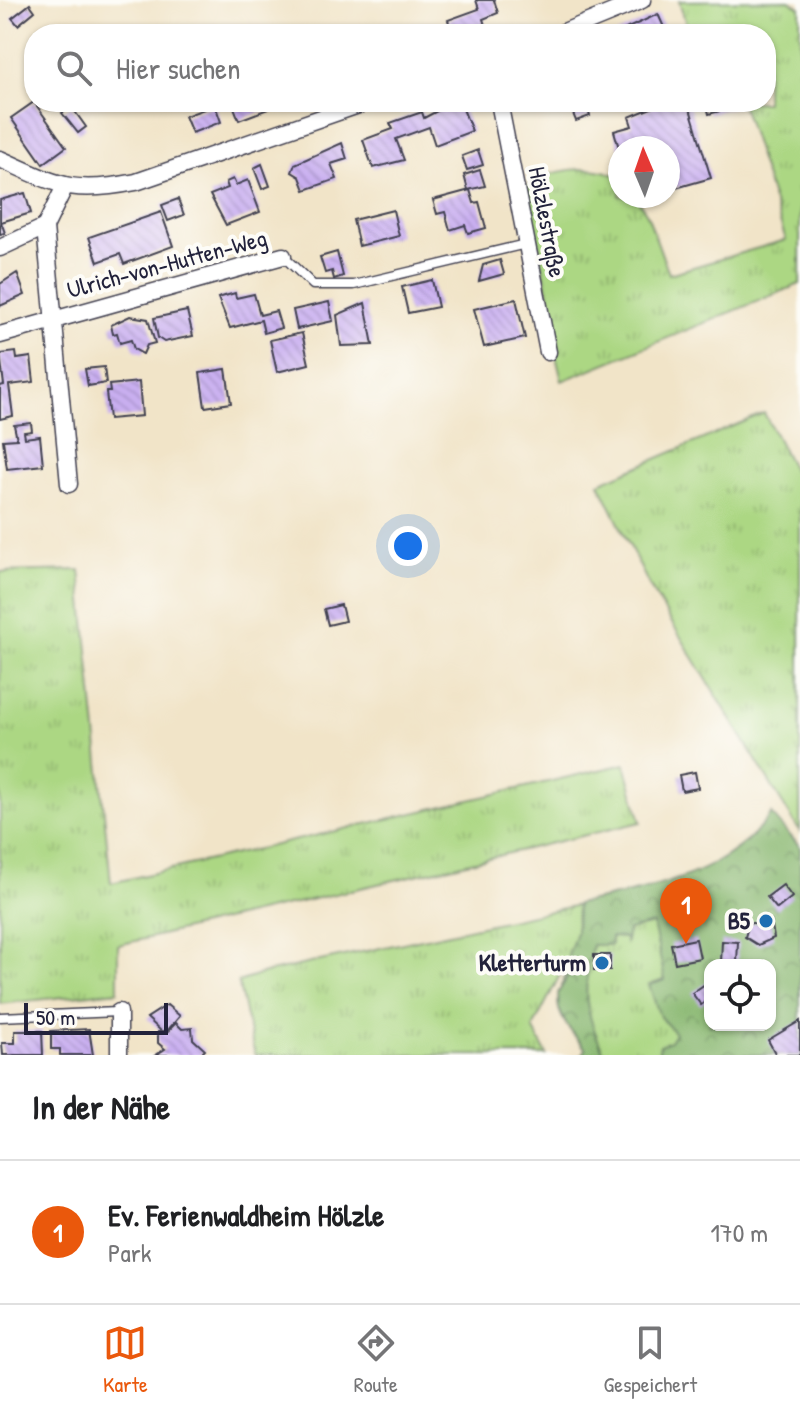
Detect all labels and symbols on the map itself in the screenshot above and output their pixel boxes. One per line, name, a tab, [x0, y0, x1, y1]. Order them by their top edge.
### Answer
north arrow	[608, 136, 680, 208]
street label: Hölzlestraße	[522, 164, 574, 280]
street label: Ulrich-von-Hutten-Weg	[63, 221, 270, 305]
your location	[388, 526, 428, 566]
pin: 1	[660, 878, 712, 944]
place label: B5	[728, 904, 751, 936]
marker: B5	[757, 912, 775, 930]
place label: Kletterturm	[479, 946, 586, 978]
marker: Kletterturm	[593, 954, 611, 972]
scale bar	[24, 999, 168, 1035]

